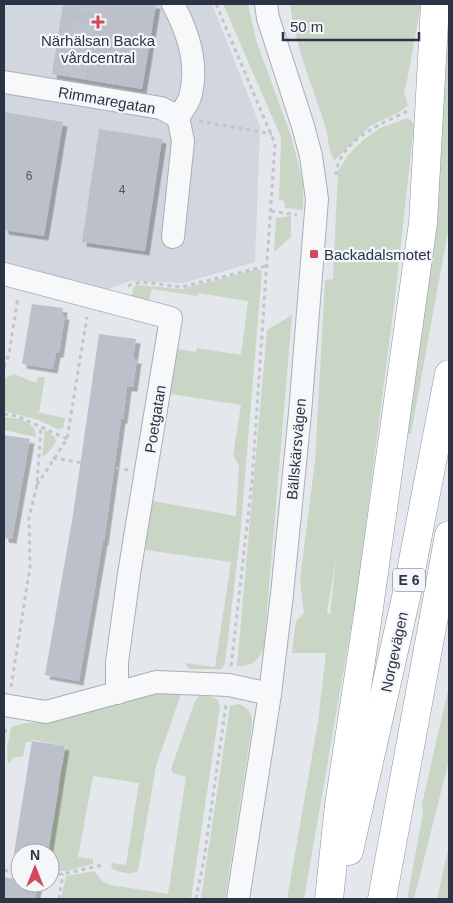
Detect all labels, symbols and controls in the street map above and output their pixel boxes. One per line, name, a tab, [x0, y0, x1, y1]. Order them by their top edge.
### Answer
scale bar	[283, 10, 419, 42]
marker: Närhälsan Backa vårdcentral	[91, 15, 105, 29]
text: 50 m	[290, 18, 323, 35]
place label: Närhälsan Backa vårdcentral	[41, 32, 156, 66]
street label: Rimmaregatan	[57, 83, 157, 117]
house number: 6	[26, 169, 33, 183]
house number: 4	[119, 183, 126, 197]
place label: Backadalsmotet	[324, 246, 432, 263]
marker: Backadalsmotet	[308, 248, 320, 260]
street label: Poetgatan	[141, 384, 169, 454]
street label: Bällskärsvägen	[283, 398, 309, 500]
road number: E 6	[393, 568, 425, 592]
street label: Norgevägen	[377, 610, 411, 694]
north arrow	[10, 843, 60, 893]
text: N	[30, 847, 40, 863]

